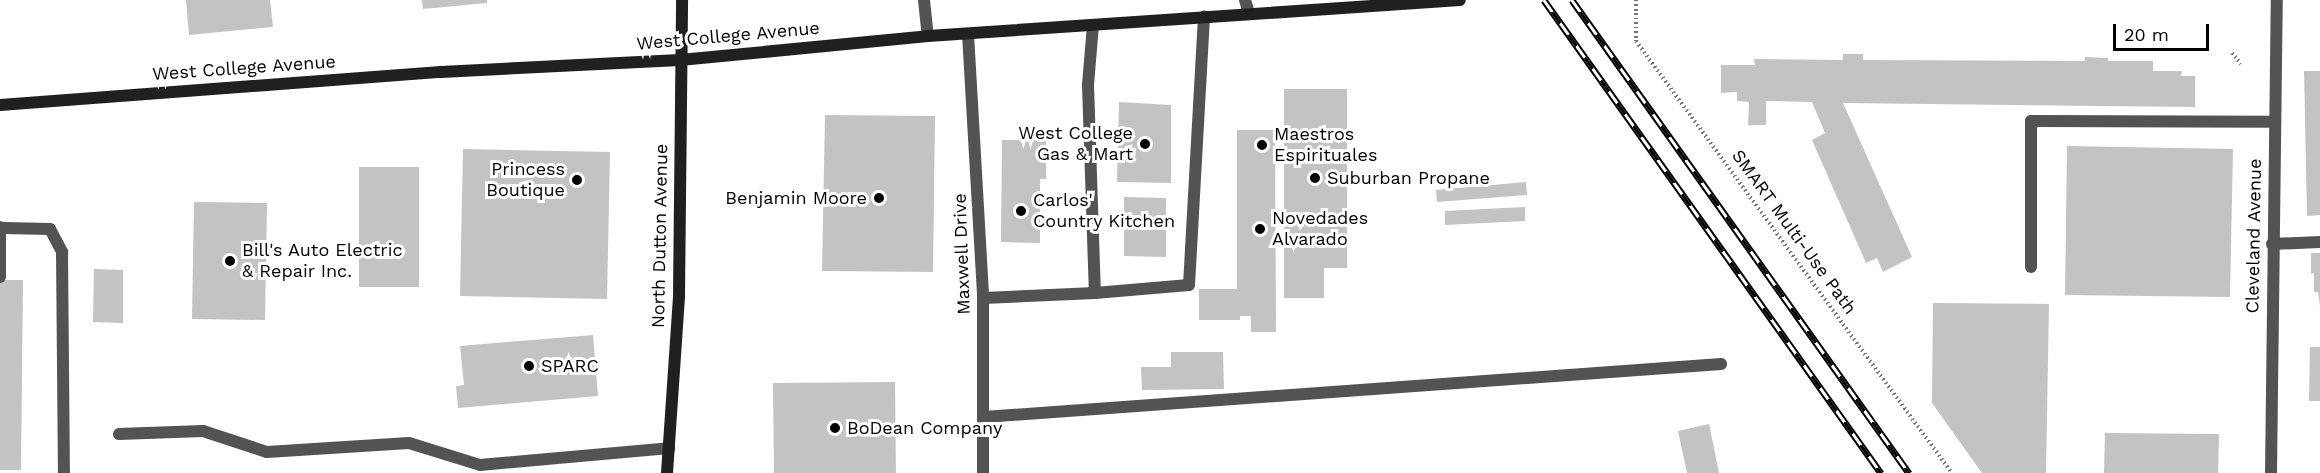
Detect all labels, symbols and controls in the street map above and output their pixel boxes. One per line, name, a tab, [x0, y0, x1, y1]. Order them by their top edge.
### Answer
scale bar	[2116, 12, 2212, 50]
street label: West College Avenue	[635, 17, 821, 55]
text: 20 m	[2124, 24, 2169, 45]
street label: West College Avenue	[151, 51, 337, 85]
place label: West College Gas & Mart	[1018, 123, 1133, 166]
place label: Maestros Espirituales	[1274, 124, 1377, 166]
marker: West College Gas & Mart	[1138, 137, 1152, 151]
marker: Maestros Espirituales	[1255, 138, 1269, 152]
street label: North Dutton Avenue	[648, 143, 672, 329]
street label: SMART Multi-Use Path	[1727, 145, 1861, 319]
street label: Cleveland Avenue	[2242, 158, 2266, 314]
place label: Princess Boutique	[486, 159, 565, 201]
place label: Suburban Propane	[1327, 167, 1490, 189]
marker: Suburban Propane	[1308, 171, 1322, 185]
marker: Princess Boutique	[570, 173, 584, 187]
place label: Benjamin Moore	[725, 187, 867, 209]
place label: Carlos' Country Kitchen	[1033, 190, 1175, 232]
marker: Benjamin Moore	[872, 191, 886, 205]
street label: Maxwell Drive	[949, 193, 975, 315]
marker: Carlos' Country Kitchen	[1014, 204, 1028, 218]
place label: Novedades Alvarado	[1272, 208, 1368, 250]
marker: Novedades Alvarado	[1253, 222, 1267, 236]
place label: Bill's Auto Electric & Repair Inc.	[242, 240, 403, 282]
marker: Bill's Auto Electric & Repair Inc.	[223, 254, 237, 268]
place label: SPARC	[541, 355, 599, 377]
marker: SPARC	[522, 359, 536, 373]
place label: BoDean Company	[847, 417, 1002, 439]
marker: BoDean Company	[828, 421, 842, 435]

